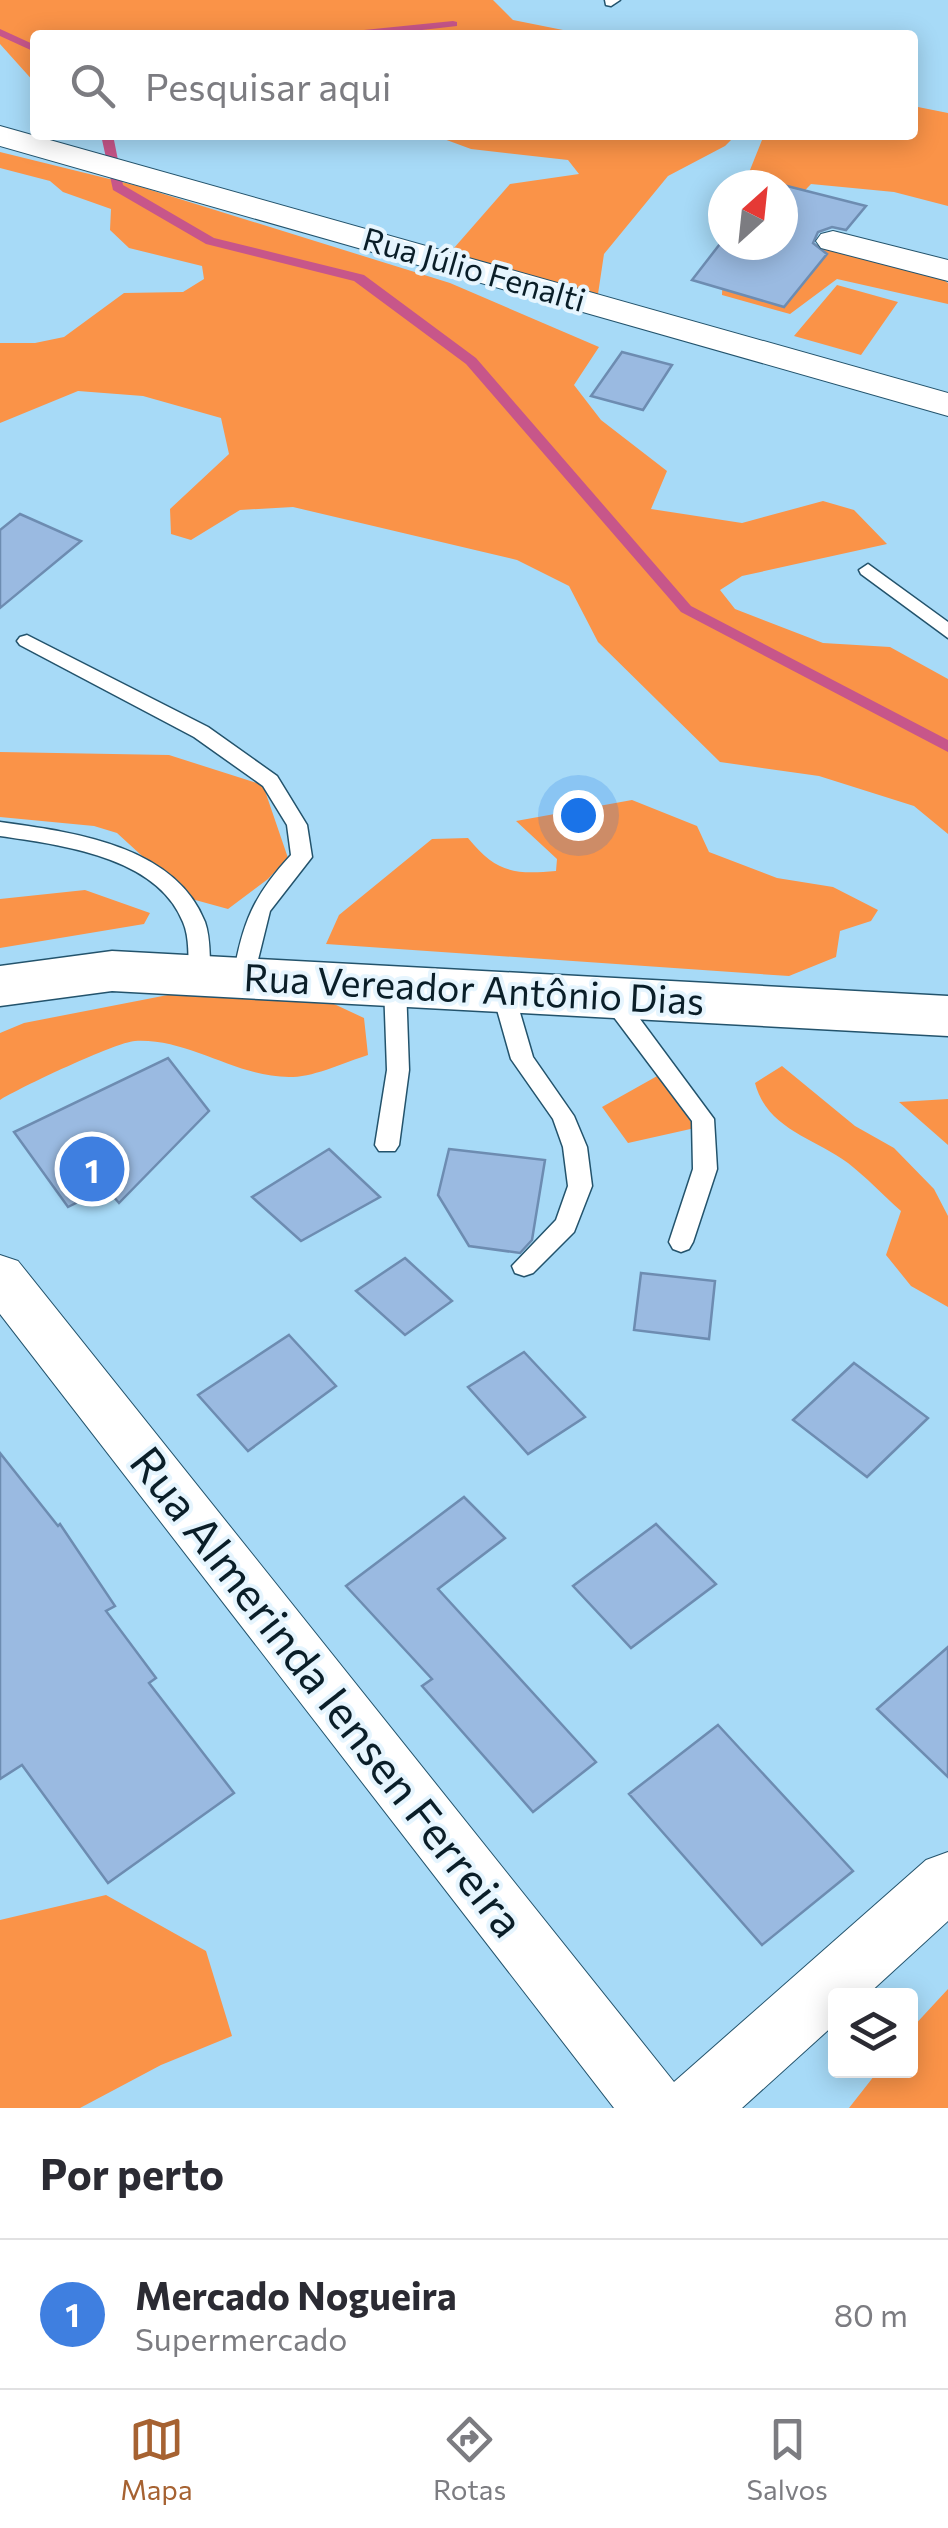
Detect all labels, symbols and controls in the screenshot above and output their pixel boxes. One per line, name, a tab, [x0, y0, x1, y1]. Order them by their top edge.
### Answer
search box	[30, 30, 918, 140]
icon: search	[65, 58, 120, 113]
text: Pesquisar aqui	[145, 62, 391, 109]
north arrow	[708, 170, 798, 260]
street label: Rua Júlio Fenalti	[359, 217, 591, 319]
your location	[553, 790, 604, 841]
street label: Rua Vereador Antônio Dias	[243, 952, 706, 1023]
pin: 1	[59, 1132, 124, 1206]
street label: Rua Almerinda Iensen Ferreira	[120, 1434, 537, 1947]
map controls	[828, 1988, 918, 2078]
button: layers	[828, 1988, 918, 2078]
text: Por perto	[40, 2147, 224, 2199]
text: Mercado Nogueira	[135, 2271, 457, 2318]
text: 1	[65, 2294, 80, 2334]
text: 80 m	[834, 2294, 908, 2334]
text: Supermercado	[135, 2318, 347, 2358]
tab: Mapa	[120, 2412, 193, 2506]
tab: Rotas	[433, 2412, 506, 2506]
tab: Salvos	[747, 2412, 828, 2506]

